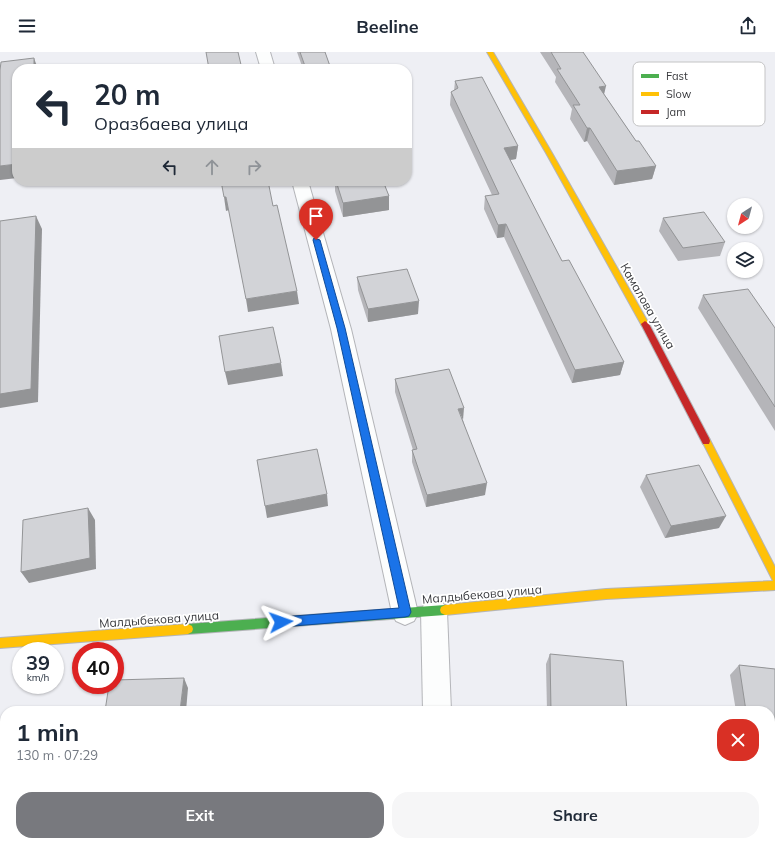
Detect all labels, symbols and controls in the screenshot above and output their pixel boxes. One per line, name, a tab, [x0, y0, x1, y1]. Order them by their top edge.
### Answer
icon: menu	[16, 15, 38, 37]
text: Beeline	[356, 15, 419, 38]
icon: share	[737, 15, 759, 37]
legend	[633, 62, 765, 126]
text: Fast	[666, 69, 688, 83]
text: 20 m	[94, 77, 160, 112]
icon: left	[28, 80, 80, 132]
text: Slow	[666, 87, 692, 101]
text: Jam	[666, 105, 686, 119]
text: Оразбаева улица	[94, 112, 249, 135]
icon: left	[159, 156, 181, 178]
icon: ahead	[201, 156, 223, 178]
icon: right	[243, 156, 265, 178]
north arrow	[727, 198, 763, 234]
map controls	[727, 198, 763, 278]
pin	[299, 199, 333, 240]
icon: arrive	[305, 205, 327, 227]
button: layers	[727, 242, 763, 278]
street label: Камалова улица	[617, 260, 679, 352]
street label: Малдыбекова улица	[422, 581, 542, 607]
position arrow	[260, 601, 302, 643]
street label: Малдыбекова улица	[99, 607, 219, 631]
speed limit sign: 40	[72, 642, 124, 694]
text: 39	[26, 650, 50, 675]
text: km/h	[27, 671, 49, 684]
text: 1 min	[16, 717, 79, 747]
button: close	[717, 719, 759, 761]
text: 130 m · 07:29	[16, 747, 98, 763]
button: Exit	[16, 792, 384, 838]
button: Share	[392, 792, 759, 838]

